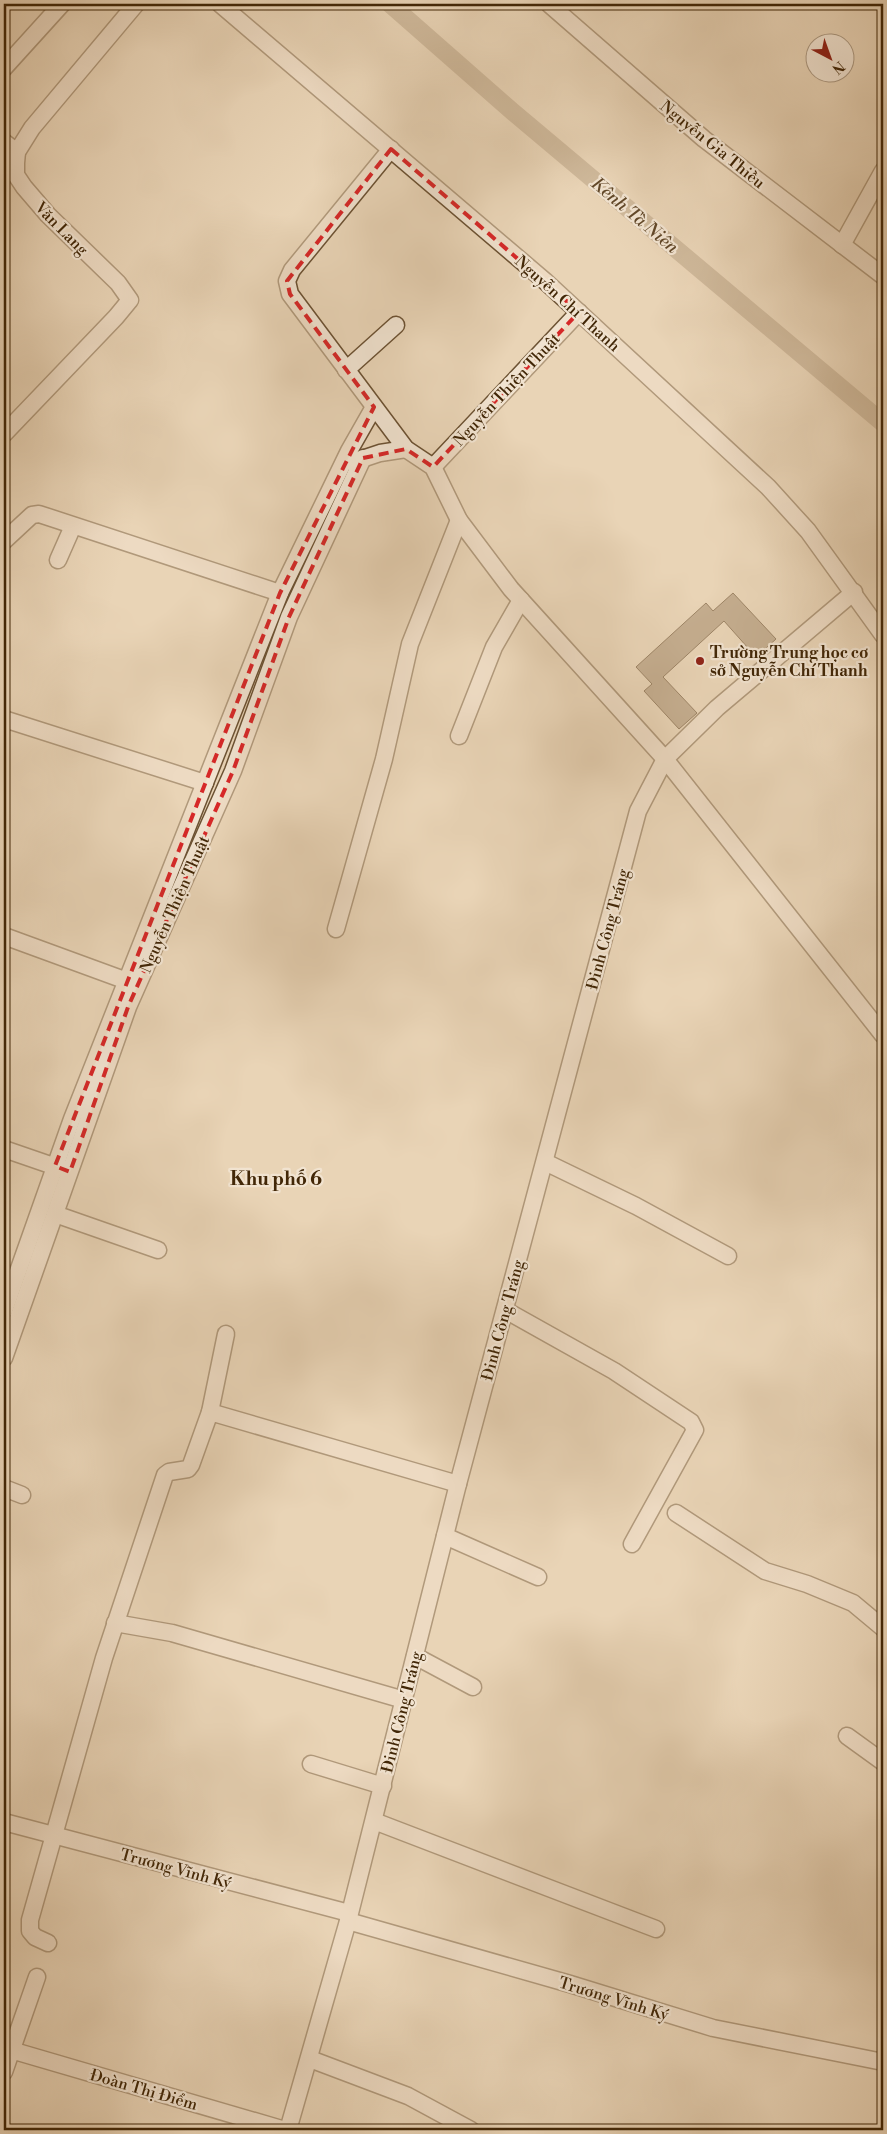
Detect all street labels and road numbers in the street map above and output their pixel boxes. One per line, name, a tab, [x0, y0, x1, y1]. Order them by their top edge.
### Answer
street label: Nguyễn Gia Thiều	[656, 96, 769, 193]
street label: Văn Lang	[30, 197, 93, 260]
street label: Nguyễn Chí Thanh	[511, 251, 624, 356]
street label: Nguyễn Thiện Thuật	[449, 329, 565, 451]
street label: Nguyễn Thiện Thuật	[136, 833, 214, 976]
street label: Đinh Công Tráng	[582, 866, 634, 992]
street label: Đinh Công Tráng	[477, 1257, 529, 1383]
street label: Đinh Công Tráng	[377, 1649, 427, 1775]
street label: Trương Vĩnh Ký	[118, 1845, 234, 1893]
street label: Trương Vĩnh Ký	[556, 1973, 671, 2025]
street label: Đoàn Thị Điểm	[88, 2065, 200, 2115]

